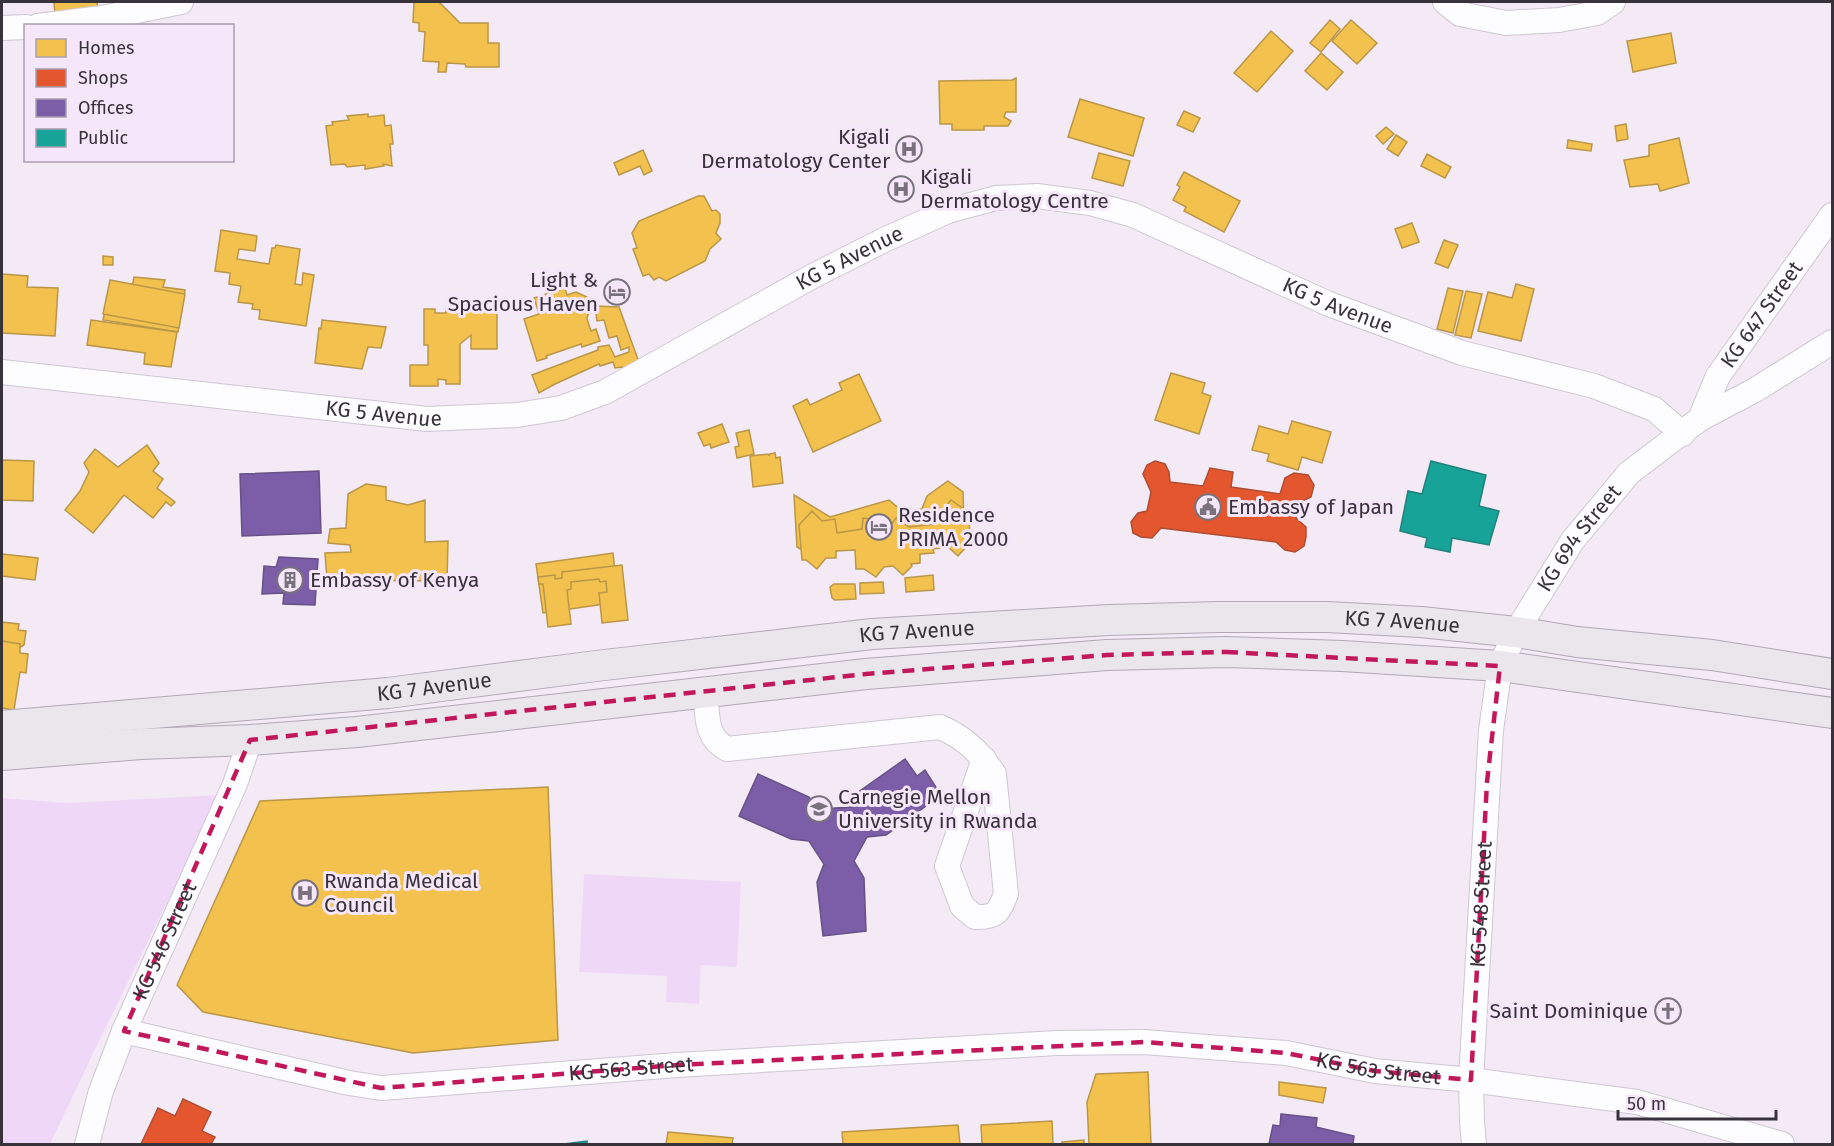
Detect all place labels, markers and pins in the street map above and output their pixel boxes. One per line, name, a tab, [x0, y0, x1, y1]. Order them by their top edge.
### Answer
place label: Kigali Dermatology Center	[701, 124, 890, 174]
hospital icon: Kigali Dermatology Center	[894, 134, 924, 164]
place label: Kigali Dermatology Centre	[920, 164, 1109, 214]
hospital icon: Kigali Dermatology Centre	[886, 174, 916, 204]
place label: Light & Spacious Haven	[448, 267, 598, 317]
hotel icon: Light & Spacious Haven	[602, 277, 632, 307]
public building icon: Embassy of Japan	[1193, 492, 1223, 522]
place label: Embassy of Japan	[1228, 494, 1394, 520]
place label: Residence PRIMA 2000	[898, 502, 1009, 552]
hotel icon: Residence PRIMA 2000	[864, 512, 894, 542]
building icon: Embassy of Kenya	[275, 565, 305, 595]
place label: Embassy of Kenya	[310, 567, 479, 593]
place label: Carnegie Mellon University in Rwanda	[838, 784, 1038, 834]
school or university icon: Carnegie Mellon University in Rwanda	[804, 794, 834, 824]
place label: Rwanda Medical Council	[324, 868, 478, 918]
hospital icon: Rwanda Medical Council	[290, 878, 320, 908]
church icon: Saint Dominique	[1653, 996, 1683, 1026]
place label: Saint Dominique	[1490, 998, 1648, 1024]

